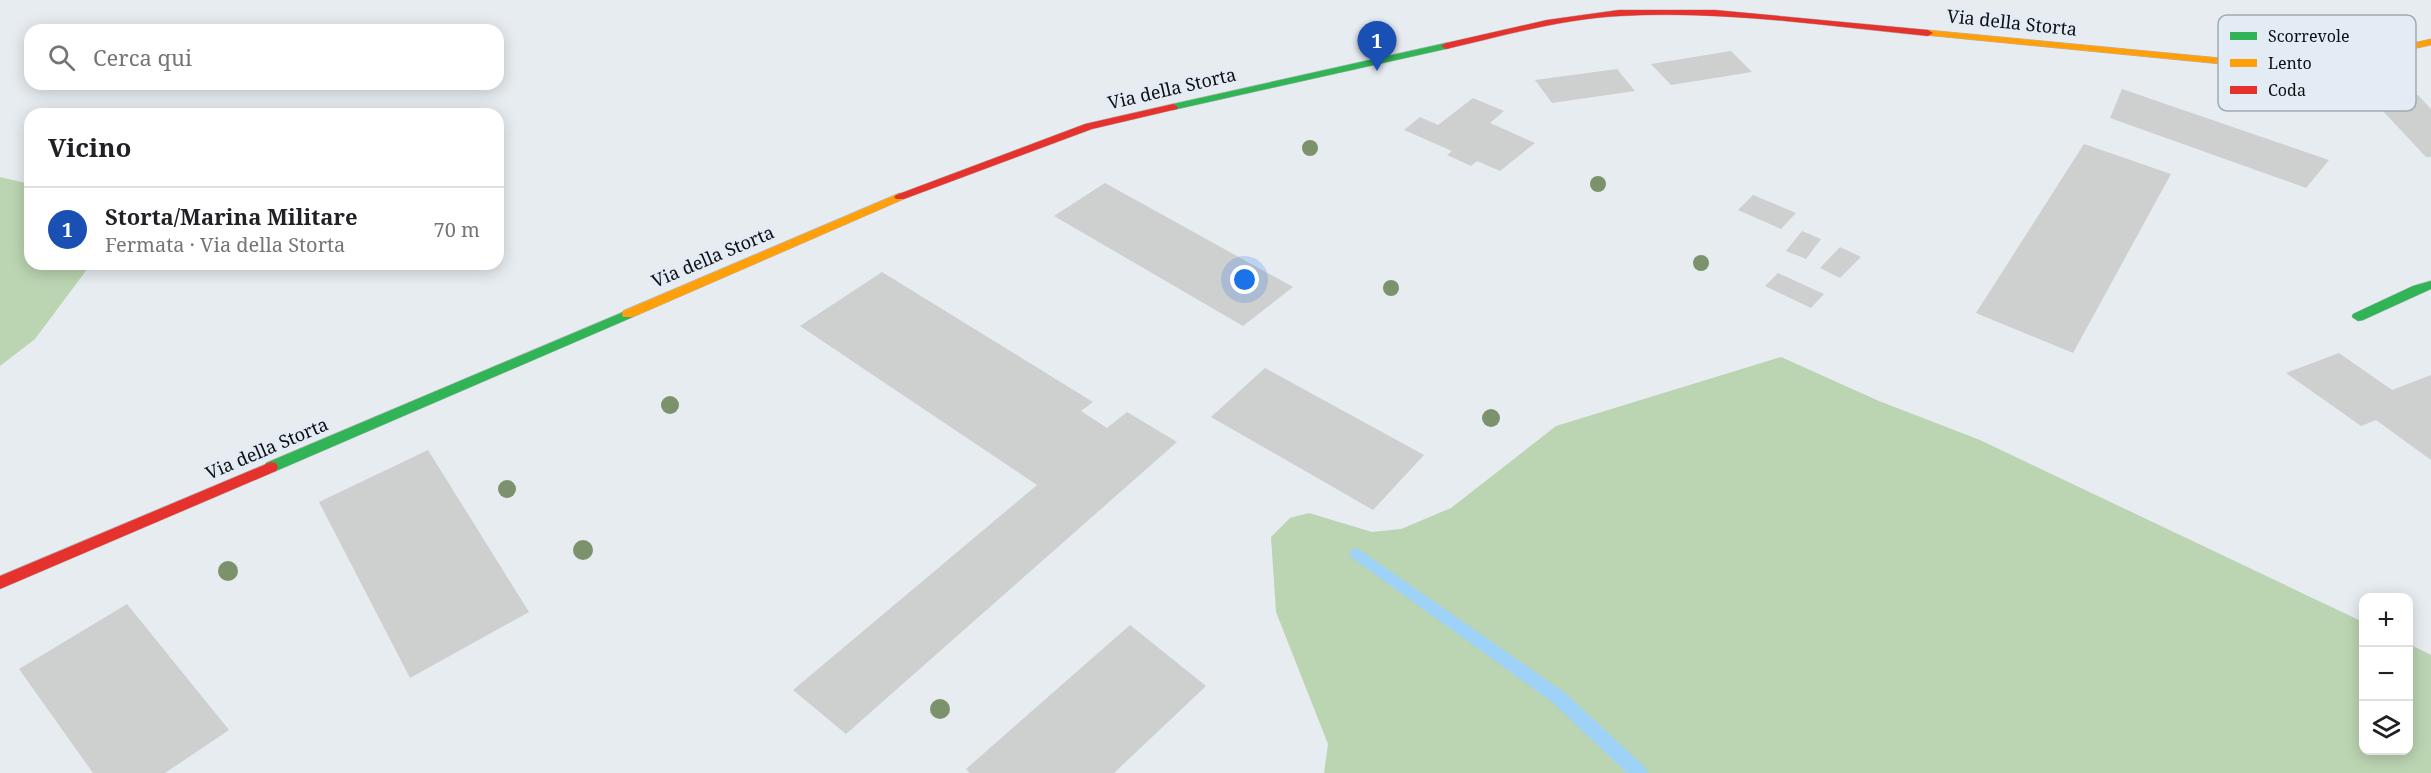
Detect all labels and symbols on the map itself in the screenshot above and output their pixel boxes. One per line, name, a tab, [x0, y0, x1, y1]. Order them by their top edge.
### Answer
street label: Via della Storta	[1946, 3, 2078, 41]
legend	[2218, 15, 2416, 111]
pin: 1	[1358, 22, 1396, 71]
text: Scorrevole	[2268, 25, 2349, 47]
text: Lento	[2268, 52, 2312, 74]
street label: Via della Storta	[1105, 62, 1238, 114]
text: Coda	[2268, 79, 2306, 101]
street label: Via della Storta	[648, 219, 778, 293]
your location	[1230, 265, 1259, 294]
street label: Via della Storta	[202, 411, 332, 485]

